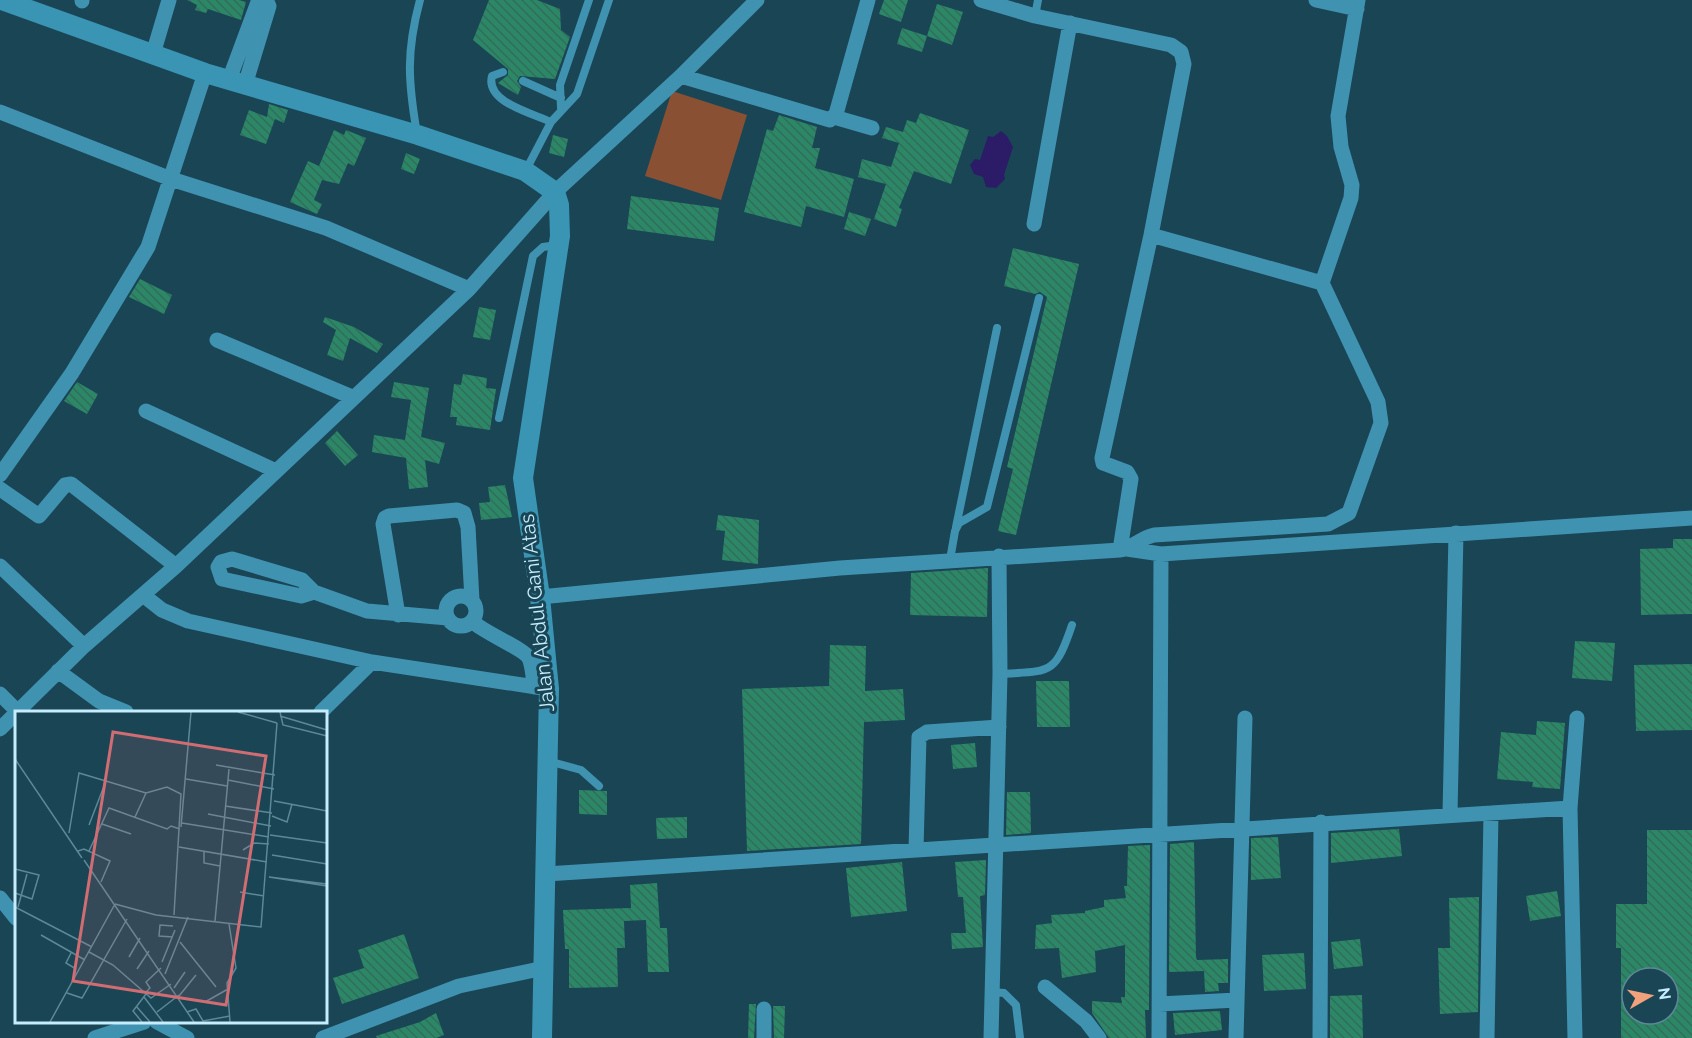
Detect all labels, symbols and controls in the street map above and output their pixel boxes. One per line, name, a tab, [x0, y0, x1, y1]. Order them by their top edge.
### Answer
street label: Jalan Abdul Gani Atas	[515, 513, 559, 713]
inset map	[15, 711, 327, 1023]
north arrow	[1620, 966, 1680, 1026]
text: N	[1654, 986, 1675, 1001]

